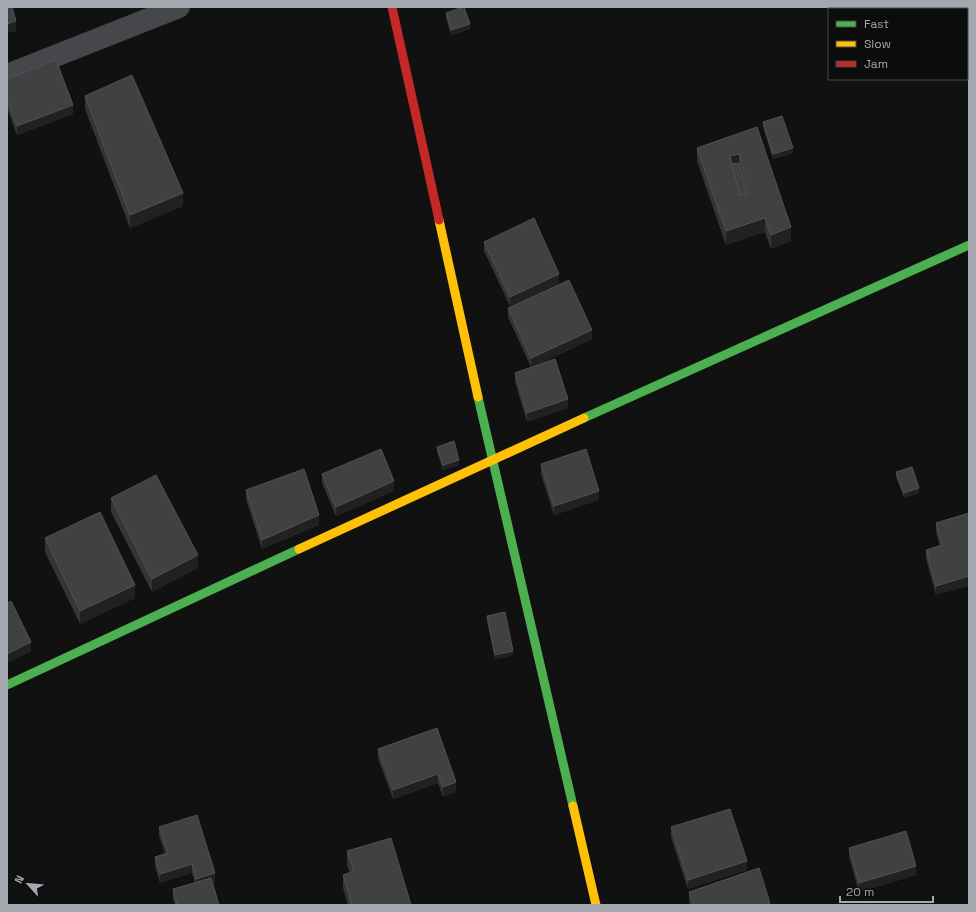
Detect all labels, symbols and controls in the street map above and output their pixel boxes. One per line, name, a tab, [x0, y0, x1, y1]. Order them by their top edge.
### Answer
legend	[828, 8, 968, 80]
text: Fast	[864, 16, 889, 32]
text: Slow	[864, 36, 891, 52]
text: Jam	[864, 56, 888, 72]
north arrow	[8, 864, 48, 904]
text: N	[11, 873, 27, 886]
scale bar	[840, 878, 933, 904]
text: 20 m	[846, 884, 874, 900]

